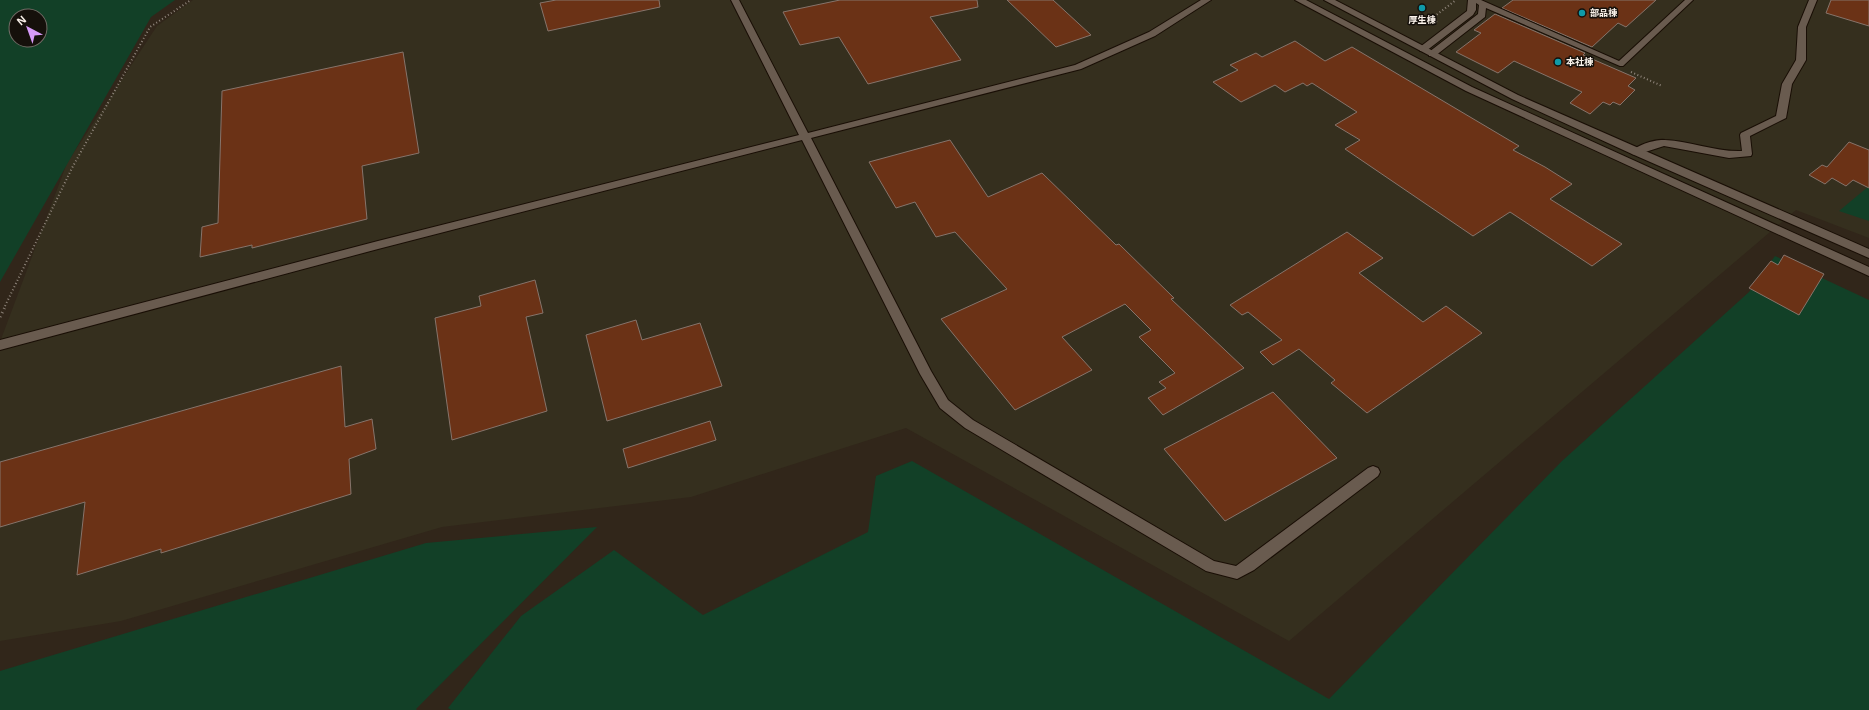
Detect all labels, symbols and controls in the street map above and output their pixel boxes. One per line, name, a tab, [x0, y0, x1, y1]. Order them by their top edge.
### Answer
marker: 厚生棟	[1417, 3, 1427, 13]
place label: 部品棟	[1590, 7, 1617, 18]
north arrow	[8, 8, 48, 48]
marker: 部品棟	[1577, 8, 1587, 18]
text: N	[15, 13, 28, 28]
place label: 厚生棟	[1408, 14, 1436, 25]
place label: 本社棟	[1566, 56, 1593, 67]
marker: 本社棟	[1553, 57, 1563, 67]

